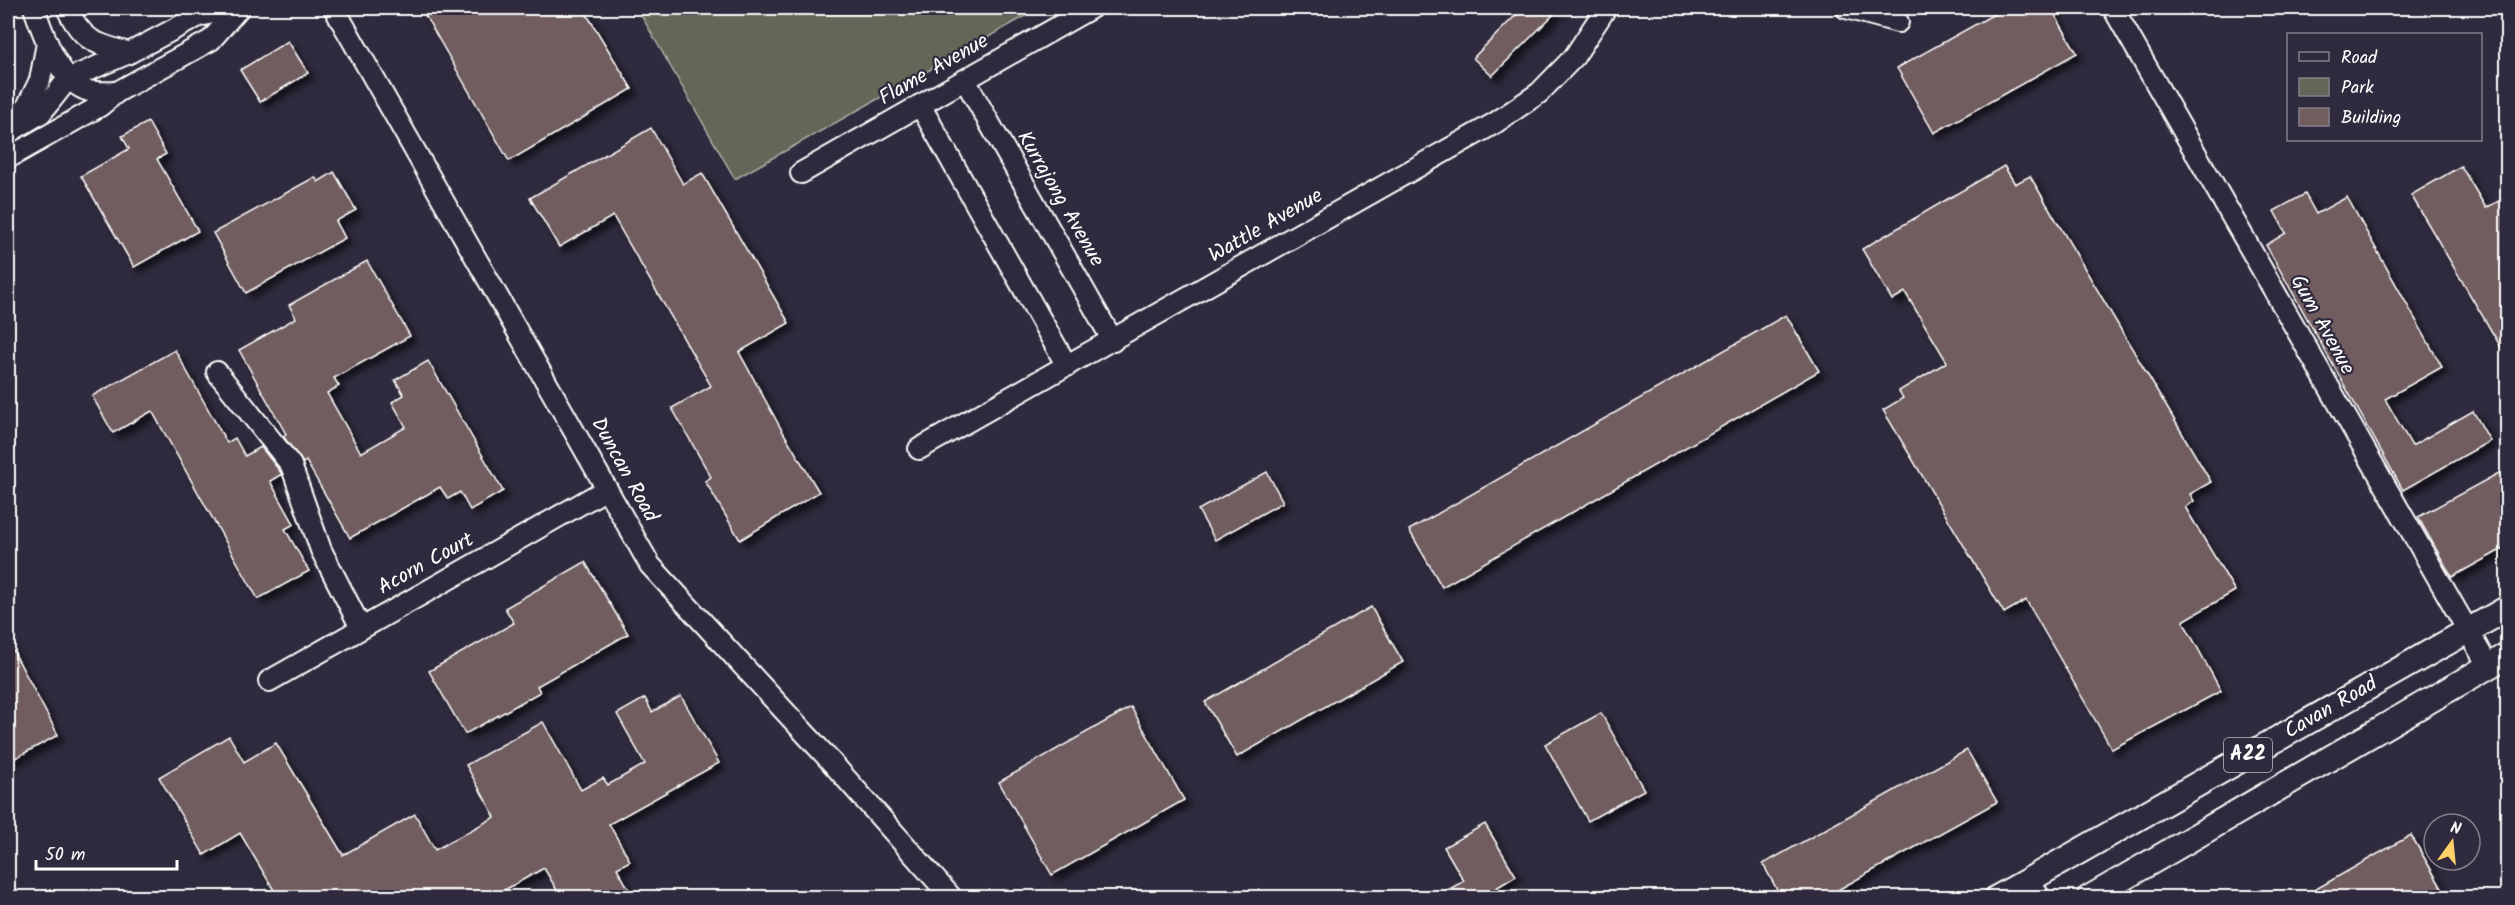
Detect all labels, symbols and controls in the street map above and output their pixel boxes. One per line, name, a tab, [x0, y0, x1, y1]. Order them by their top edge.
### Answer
street label: Flame Avenue	[873, 25, 996, 115]
legend	[2287, 33, 2482, 141]
text: Road	[2341, 44, 2378, 73]
text: Park	[2341, 74, 2374, 103]
text: Building	[2341, 104, 2401, 133]
street label: Kurrajong Avenue	[1008, 125, 1113, 274]
street label: Wattle Avenue	[1203, 180, 1330, 272]
street label: Gum Avenue	[2281, 269, 2363, 382]
street label: Duncan Road	[582, 411, 667, 529]
street label: Acorn Court	[372, 524, 481, 604]
street label: Cavan Road	[2278, 668, 2384, 748]
road number: A22	[2224, 738, 2272, 772]
north arrow	[2422, 812, 2482, 872]
text: N	[2447, 816, 2464, 842]
scale bar	[36, 833, 177, 871]
text: 50 m	[45, 841, 85, 870]

